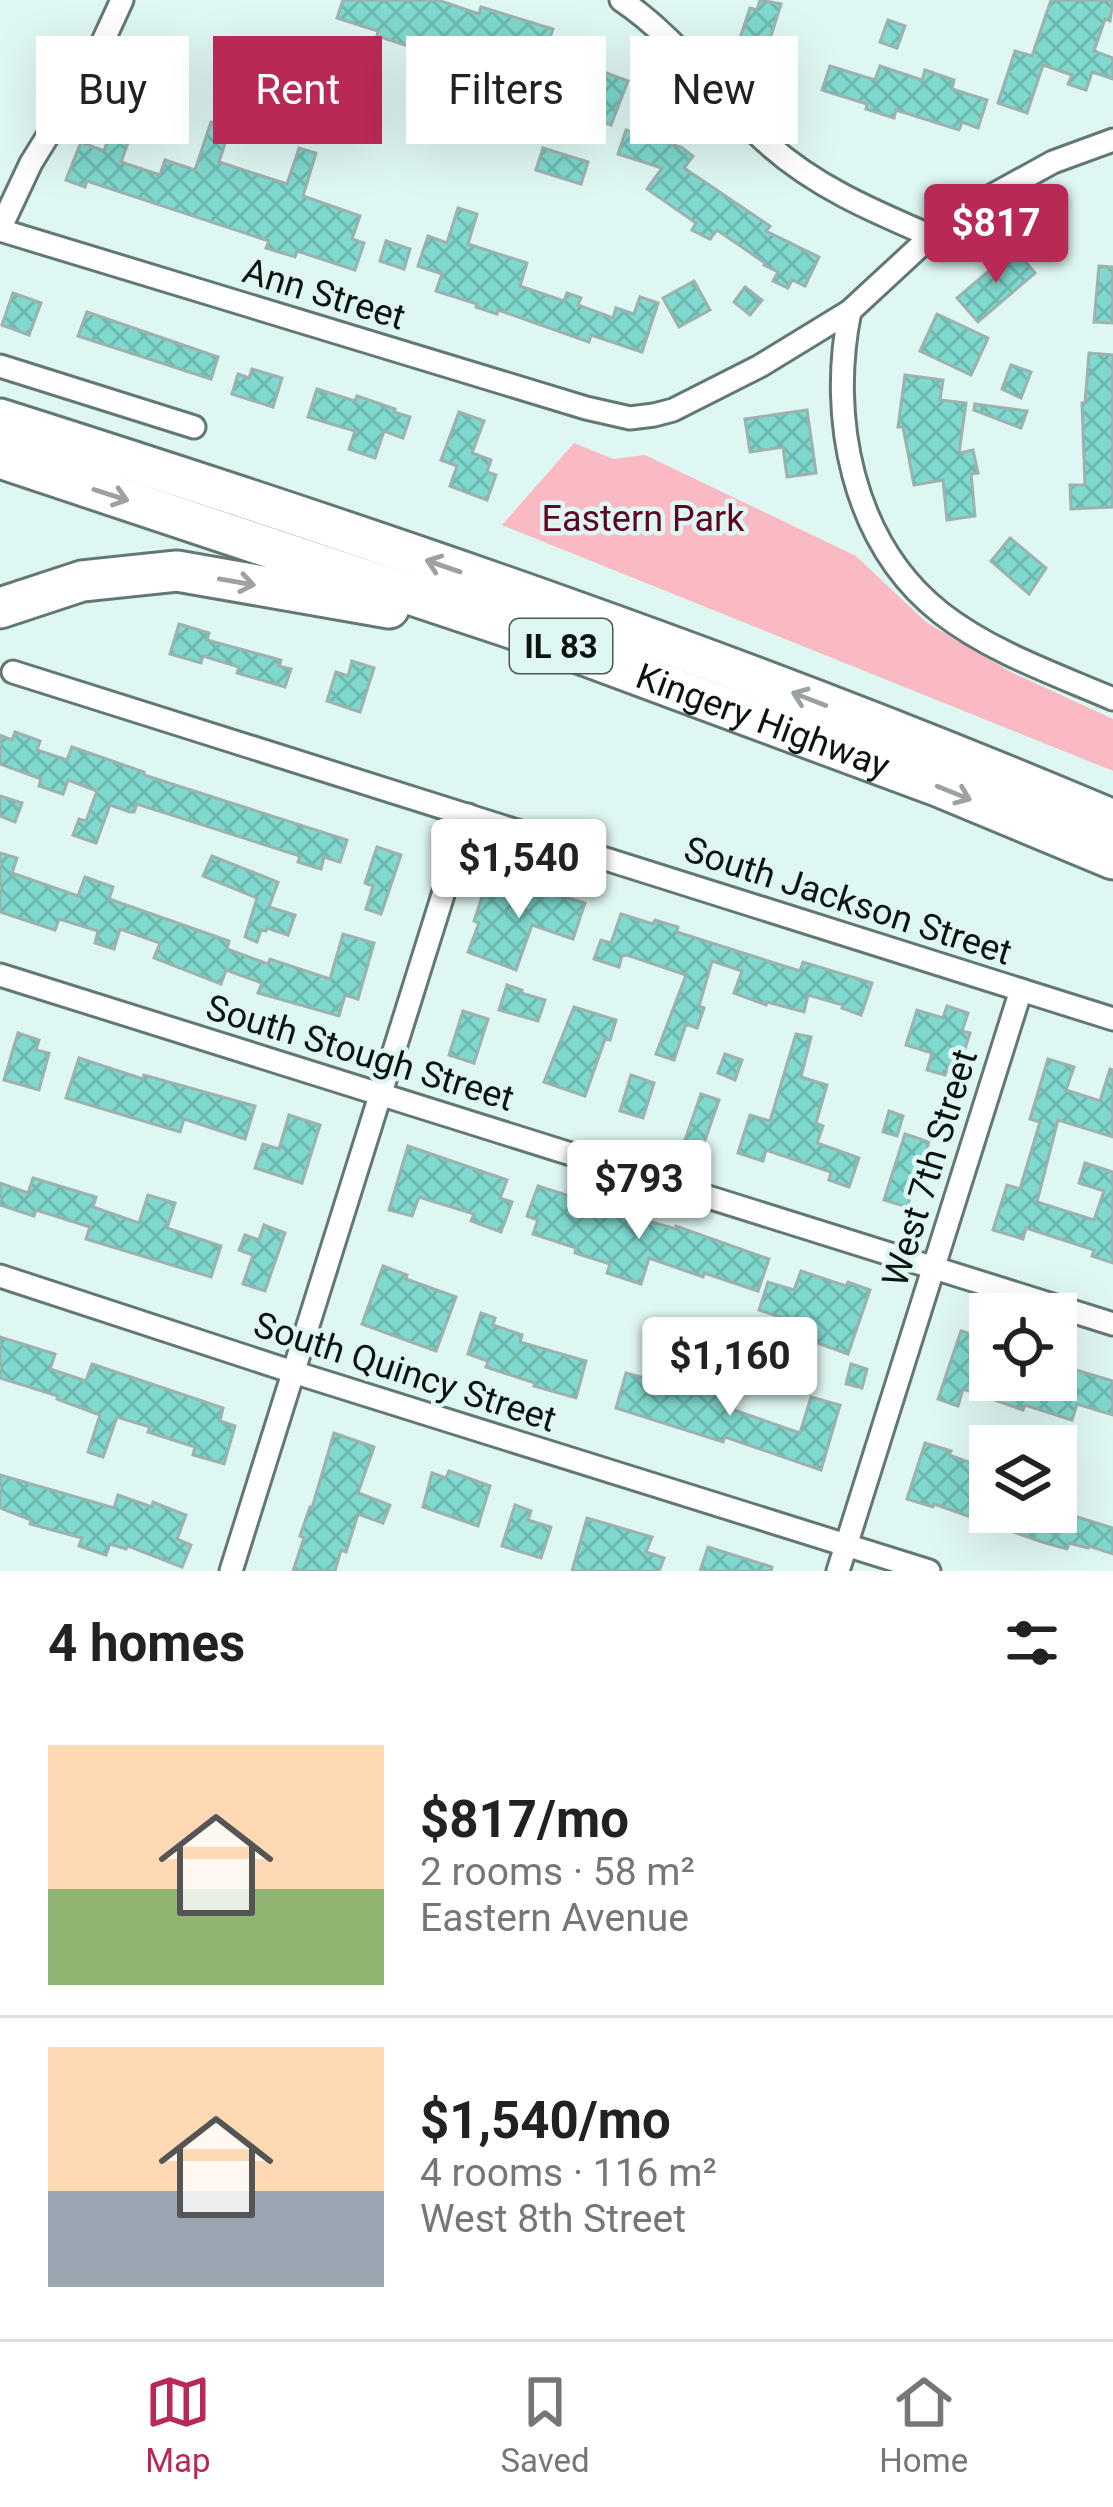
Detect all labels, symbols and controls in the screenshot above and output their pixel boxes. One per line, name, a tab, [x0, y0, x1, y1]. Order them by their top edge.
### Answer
chip: Buy	[36, 36, 189, 144]
chip: Rent	[213, 36, 382, 144]
chip: Filters	[406, 36, 606, 144]
chip: New	[630, 36, 798, 144]
pin: $817	[925, 184, 1067, 286]
text: $817	[951, 200, 1041, 246]
street label: Ann Street	[238, 249, 410, 339]
one-way arrow	[92, 486, 129, 507]
park label: Eastern Park	[541, 498, 745, 540]
one-way arrow	[424, 554, 462, 576]
one-way arrow	[217, 571, 256, 594]
road number: IL 83	[510, 619, 612, 673]
street label: Kingery Highway	[630, 655, 895, 787]
one-way arrow	[792, 686, 829, 708]
one-way arrow	[934, 784, 971, 805]
pin: $1,540	[421, 819, 617, 921]
street label: South Jackson Street	[679, 828, 1017, 974]
text: $1,540	[458, 835, 580, 881]
street label: South Stough Street	[201, 986, 519, 1120]
street label: West 7th Street	[874, 1044, 986, 1292]
pin: $793	[568, 1140, 710, 1242]
text: $793	[594, 1156, 684, 1202]
map controls	[969, 1293, 1077, 1533]
button: locate	[969, 1293, 1077, 1401]
street label: South Quincy Street	[249, 1303, 561, 1441]
pin: $1,160	[632, 1317, 828, 1419]
text: $1,160	[669, 1333, 791, 1379]
button: layers	[969, 1425, 1077, 1533]
icon: filters	[999, 1610, 1065, 1676]
text: 4 homes	[48, 1614, 245, 1673]
text: $817/mo	[420, 1790, 629, 1849]
icon: home	[144, 1793, 288, 1937]
text: 2 rooms · 58 m²	[420, 1849, 695, 1895]
text: Eastern Avenue	[420, 1895, 689, 1941]
text: $1,540/mo	[420, 2091, 671, 2150]
icon: home	[144, 2095, 288, 2239]
text: 4 rooms · 116 m²	[420, 2150, 717, 2196]
text: West 8th Street	[420, 2196, 686, 2242]
tab: Map	[145, 2369, 211, 2480]
tab: Saved	[500, 2369, 590, 2480]
tab: Home	[879, 2369, 968, 2480]

